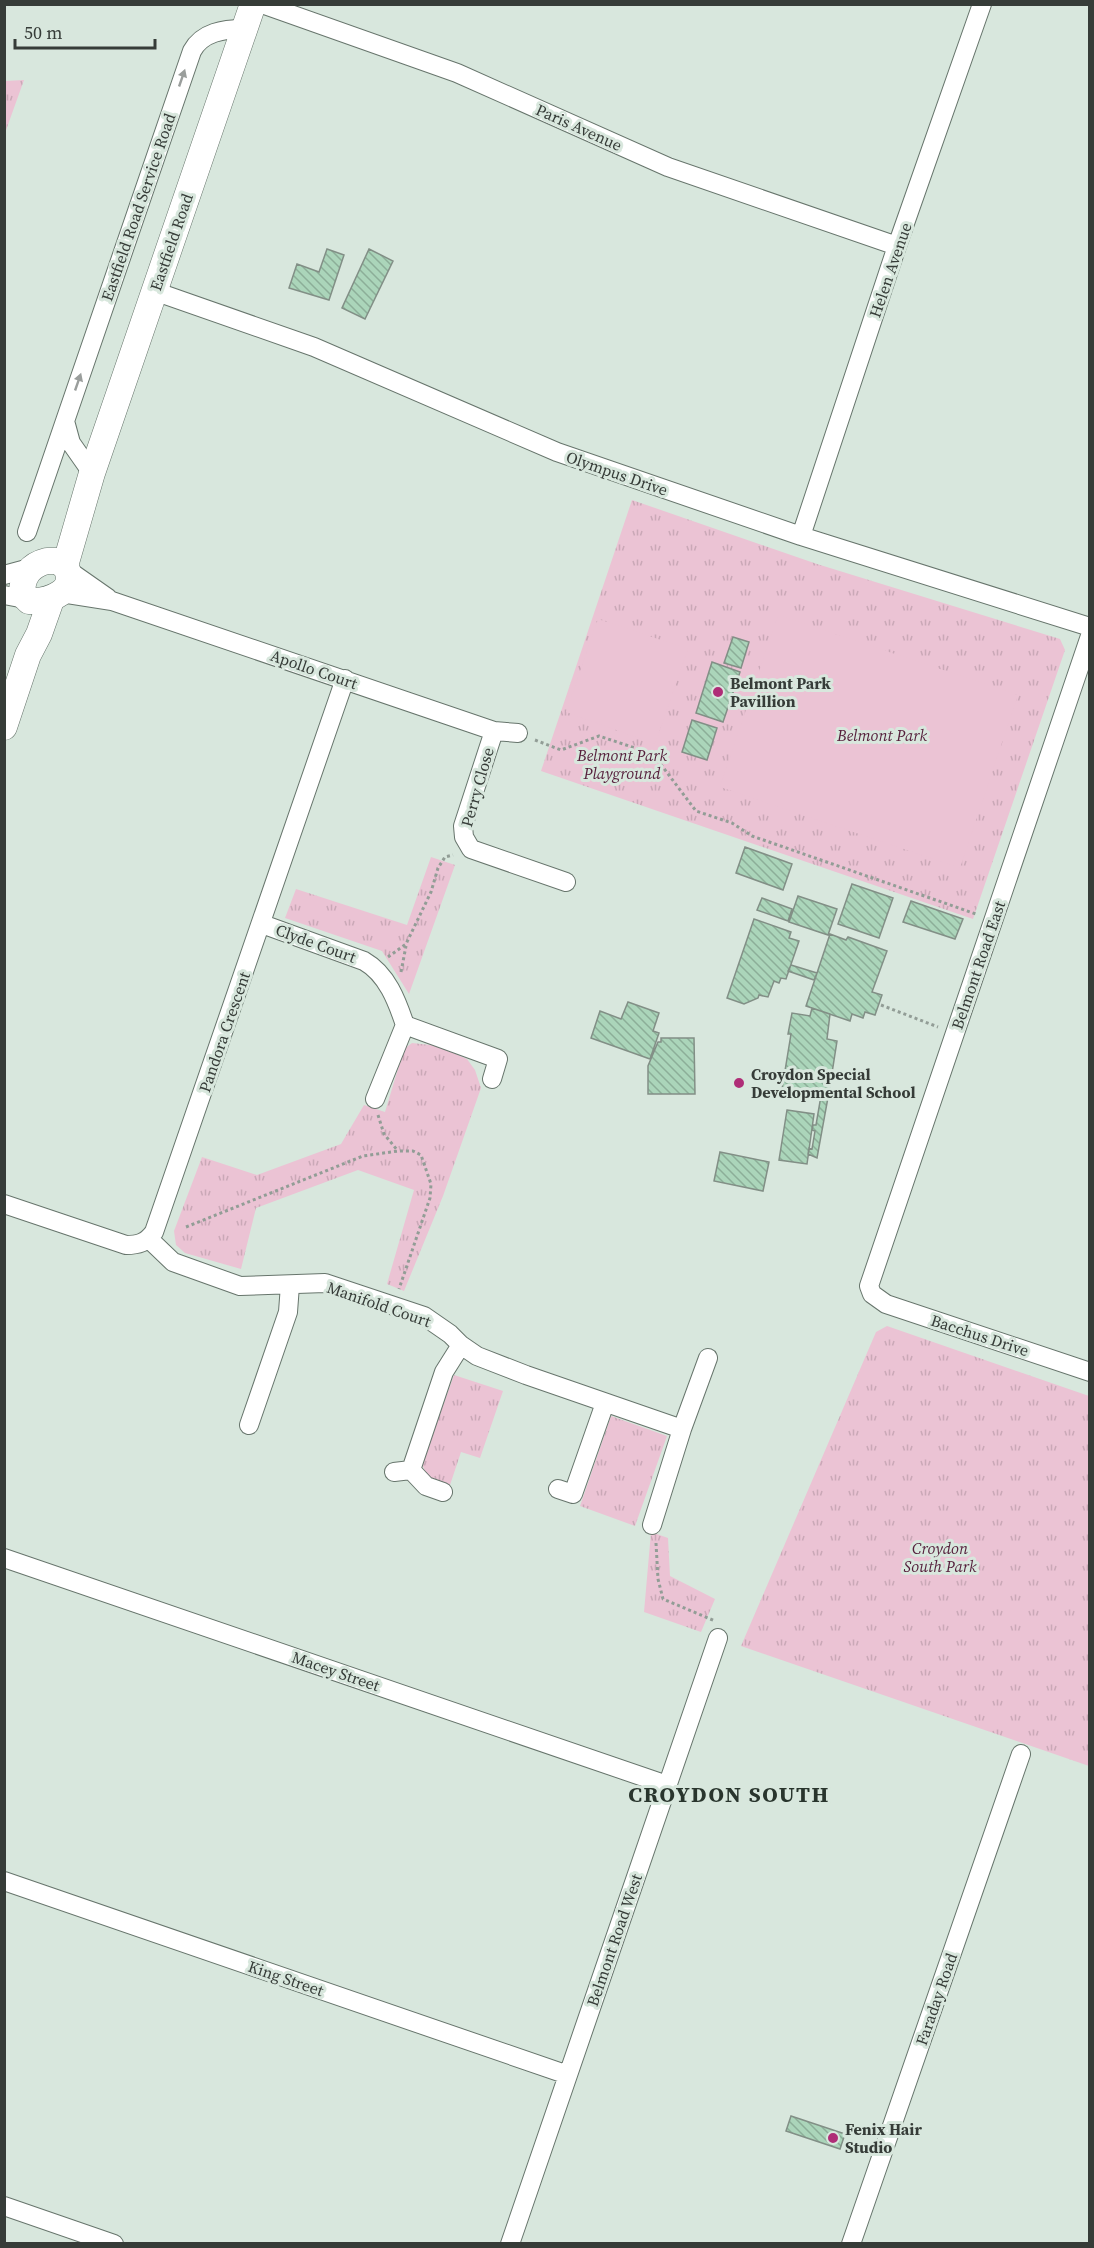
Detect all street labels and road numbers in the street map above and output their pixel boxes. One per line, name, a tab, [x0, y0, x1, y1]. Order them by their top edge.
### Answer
street label: Paris Avenue	[532, 98, 626, 156]
street label: Eastfield Road Service Road	[97, 111, 179, 303]
street label: Eastfield Road	[145, 191, 197, 293]
street label: Helen Avenue	[863, 220, 917, 320]
street label: Olympus Drive	[563, 445, 671, 501]
street label: Apollo Court	[268, 644, 361, 694]
street label: Perry Close	[455, 745, 499, 829]
street label: Belmont Road East	[946, 897, 1011, 1032]
street label: Clyde Court	[273, 918, 360, 968]
street label: Pandora Crescent	[193, 968, 255, 1095]
street label: Manifold Court	[324, 1276, 435, 1332]
street label: Bacchus Drive	[928, 1309, 1032, 1361]
street label: Macey Street	[289, 1646, 384, 1697]
street label: Belmont Road West	[581, 1870, 647, 2009]
street label: Faraday Road	[910, 1950, 962, 2048]
street label: King Street	[245, 1955, 327, 2001]

